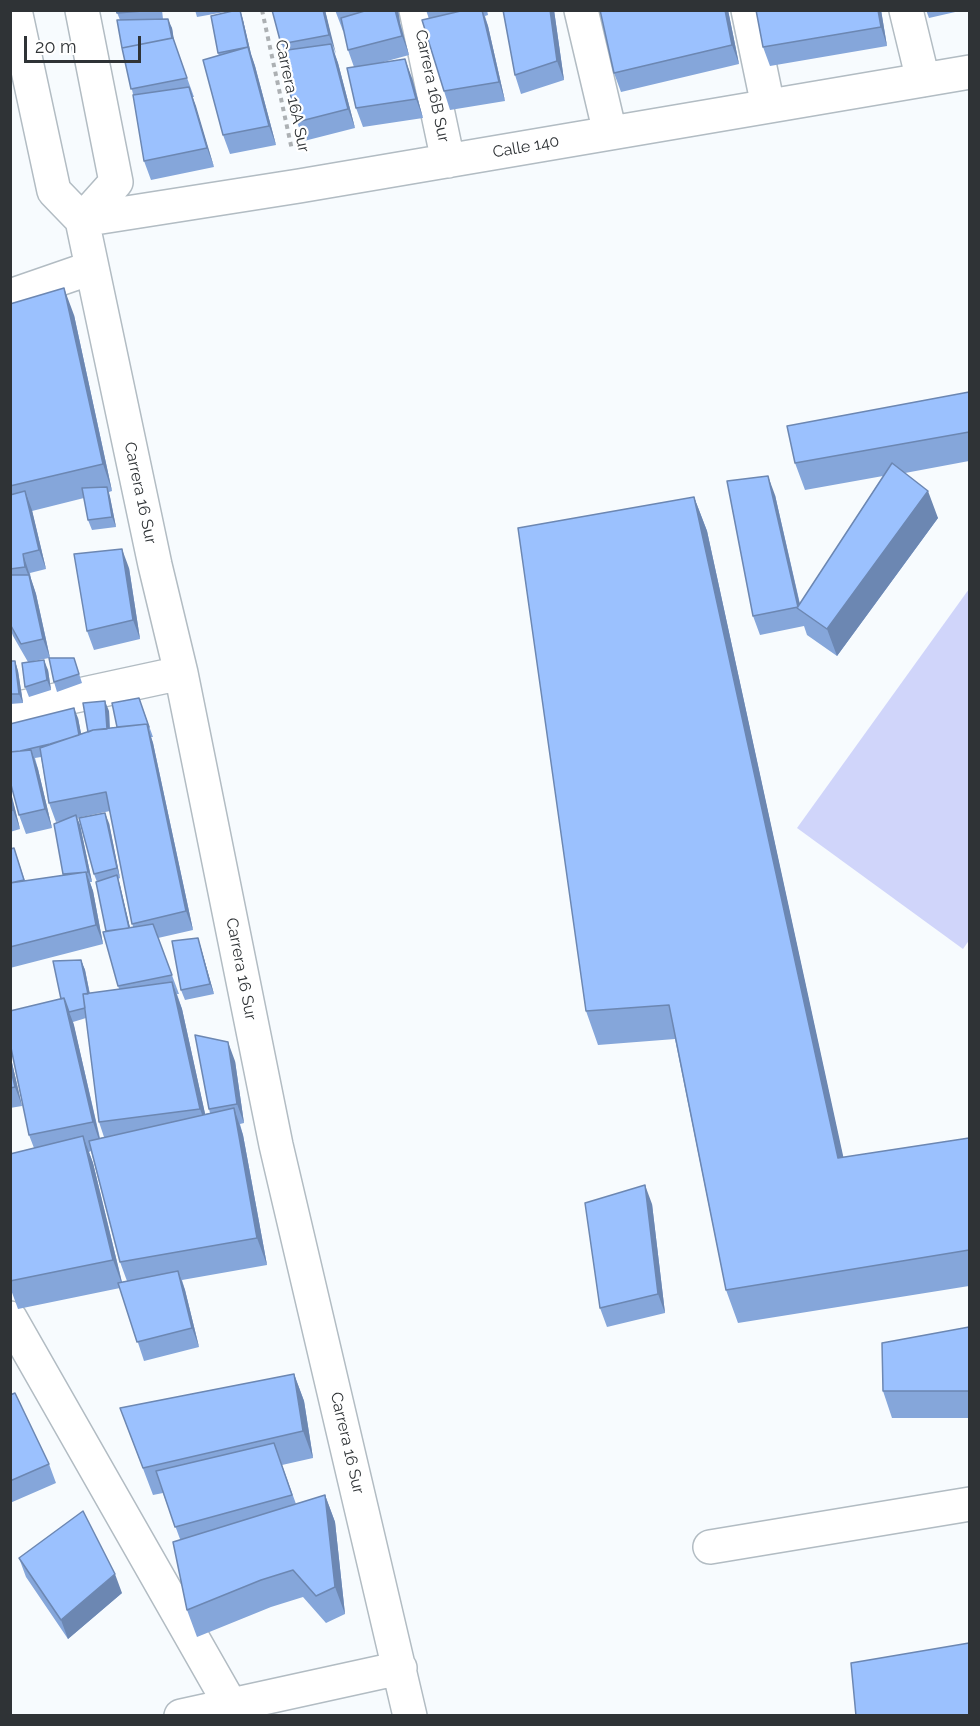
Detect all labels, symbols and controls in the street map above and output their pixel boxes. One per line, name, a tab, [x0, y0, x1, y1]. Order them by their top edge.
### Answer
scale bar	[27, 24, 144, 62]
street label: Carrera 16B Sur	[411, 28, 453, 144]
text: 20 m	[35, 36, 77, 57]
street label: Carrera 16A Sur	[271, 38, 313, 154]
street label: Calle 140	[491, 132, 561, 162]
street label: Carrera 16 Sur	[120, 440, 160, 546]
street label: Carrera 16 Sur	[222, 916, 260, 1022]
street label: Carrera 16 Sur	[326, 1390, 368, 1496]

